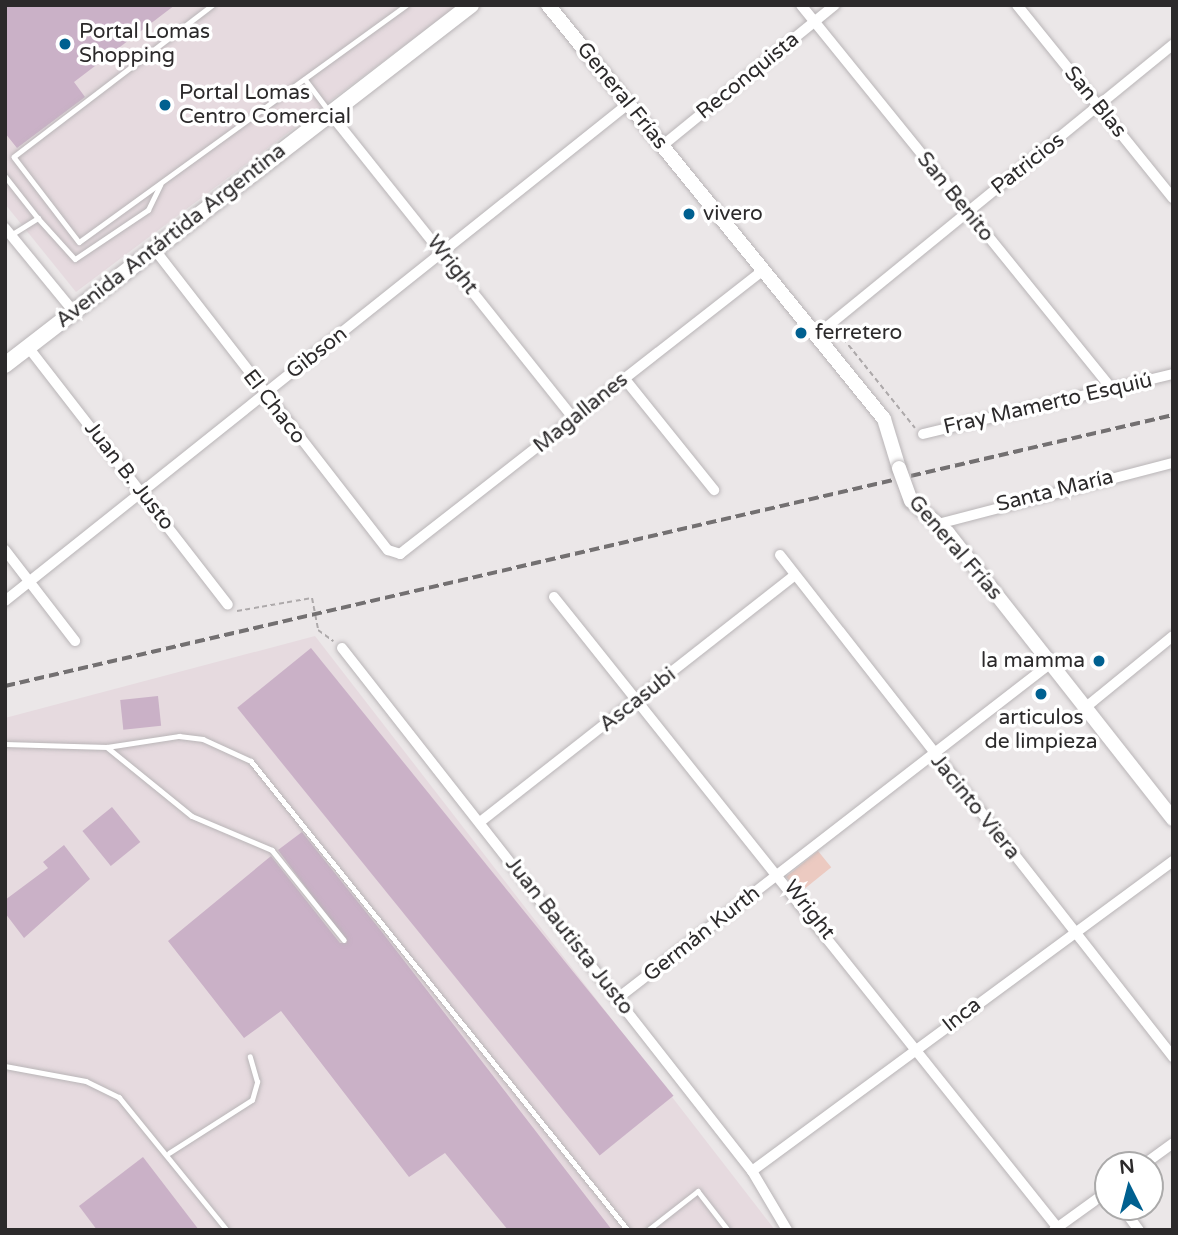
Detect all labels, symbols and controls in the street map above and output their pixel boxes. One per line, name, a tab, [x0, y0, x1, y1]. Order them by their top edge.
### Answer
place label: Portal Lomas Shopping	[79, 19, 210, 69]
street label: Reconquista	[692, 27, 804, 125]
marker: Portal Lomas Shopping	[57, 36, 73, 52]
street label: General Frías	[571, 37, 673, 155]
street label: San Blas	[1059, 61, 1131, 143]
place label: Portal Lomas Centro Comercial	[179, 80, 351, 130]
marker: Portal Lomas Centro Comercial	[157, 97, 173, 113]
street label: Patricios	[986, 128, 1070, 200]
street label: Avenida Antártida Argentina	[51, 138, 291, 334]
street label: San Benito	[911, 147, 999, 247]
place label: vivero	[703, 201, 763, 227]
marker: vivero	[681, 206, 697, 222]
street label: Wright	[421, 230, 483, 300]
place label: ferretero	[815, 320, 902, 346]
street label: Gibson	[282, 322, 352, 384]
marker: ferretero	[793, 325, 809, 341]
street label: El Chaco	[237, 365, 311, 449]
street label: Magallanes	[529, 367, 633, 459]
street label: Fray Mamerto Esquiú	[941, 368, 1155, 440]
street label: Juan B. Justo	[79, 417, 179, 535]
street label: Santa María	[994, 464, 1116, 518]
street label: General Frías	[903, 491, 1007, 605]
place label: la mamma	[981, 648, 1085, 674]
marker: la mamma	[1091, 653, 1107, 669]
street label: Ascasubi	[595, 662, 681, 738]
marker: articulos de limpieza	[1033, 686, 1049, 702]
place label: articulos de limpieza	[985, 705, 1097, 755]
street label: Jacinto Viera	[925, 749, 1025, 865]
street label: Juan Bautista Justo	[500, 852, 638, 1020]
street label: Wright	[778, 875, 840, 945]
street label: Germán Kurth	[639, 881, 765, 987]
street label: Inca	[938, 992, 986, 1038]
north arrow	[1094, 1151, 1164, 1221]
text: N	[1118, 1155, 1136, 1179]

